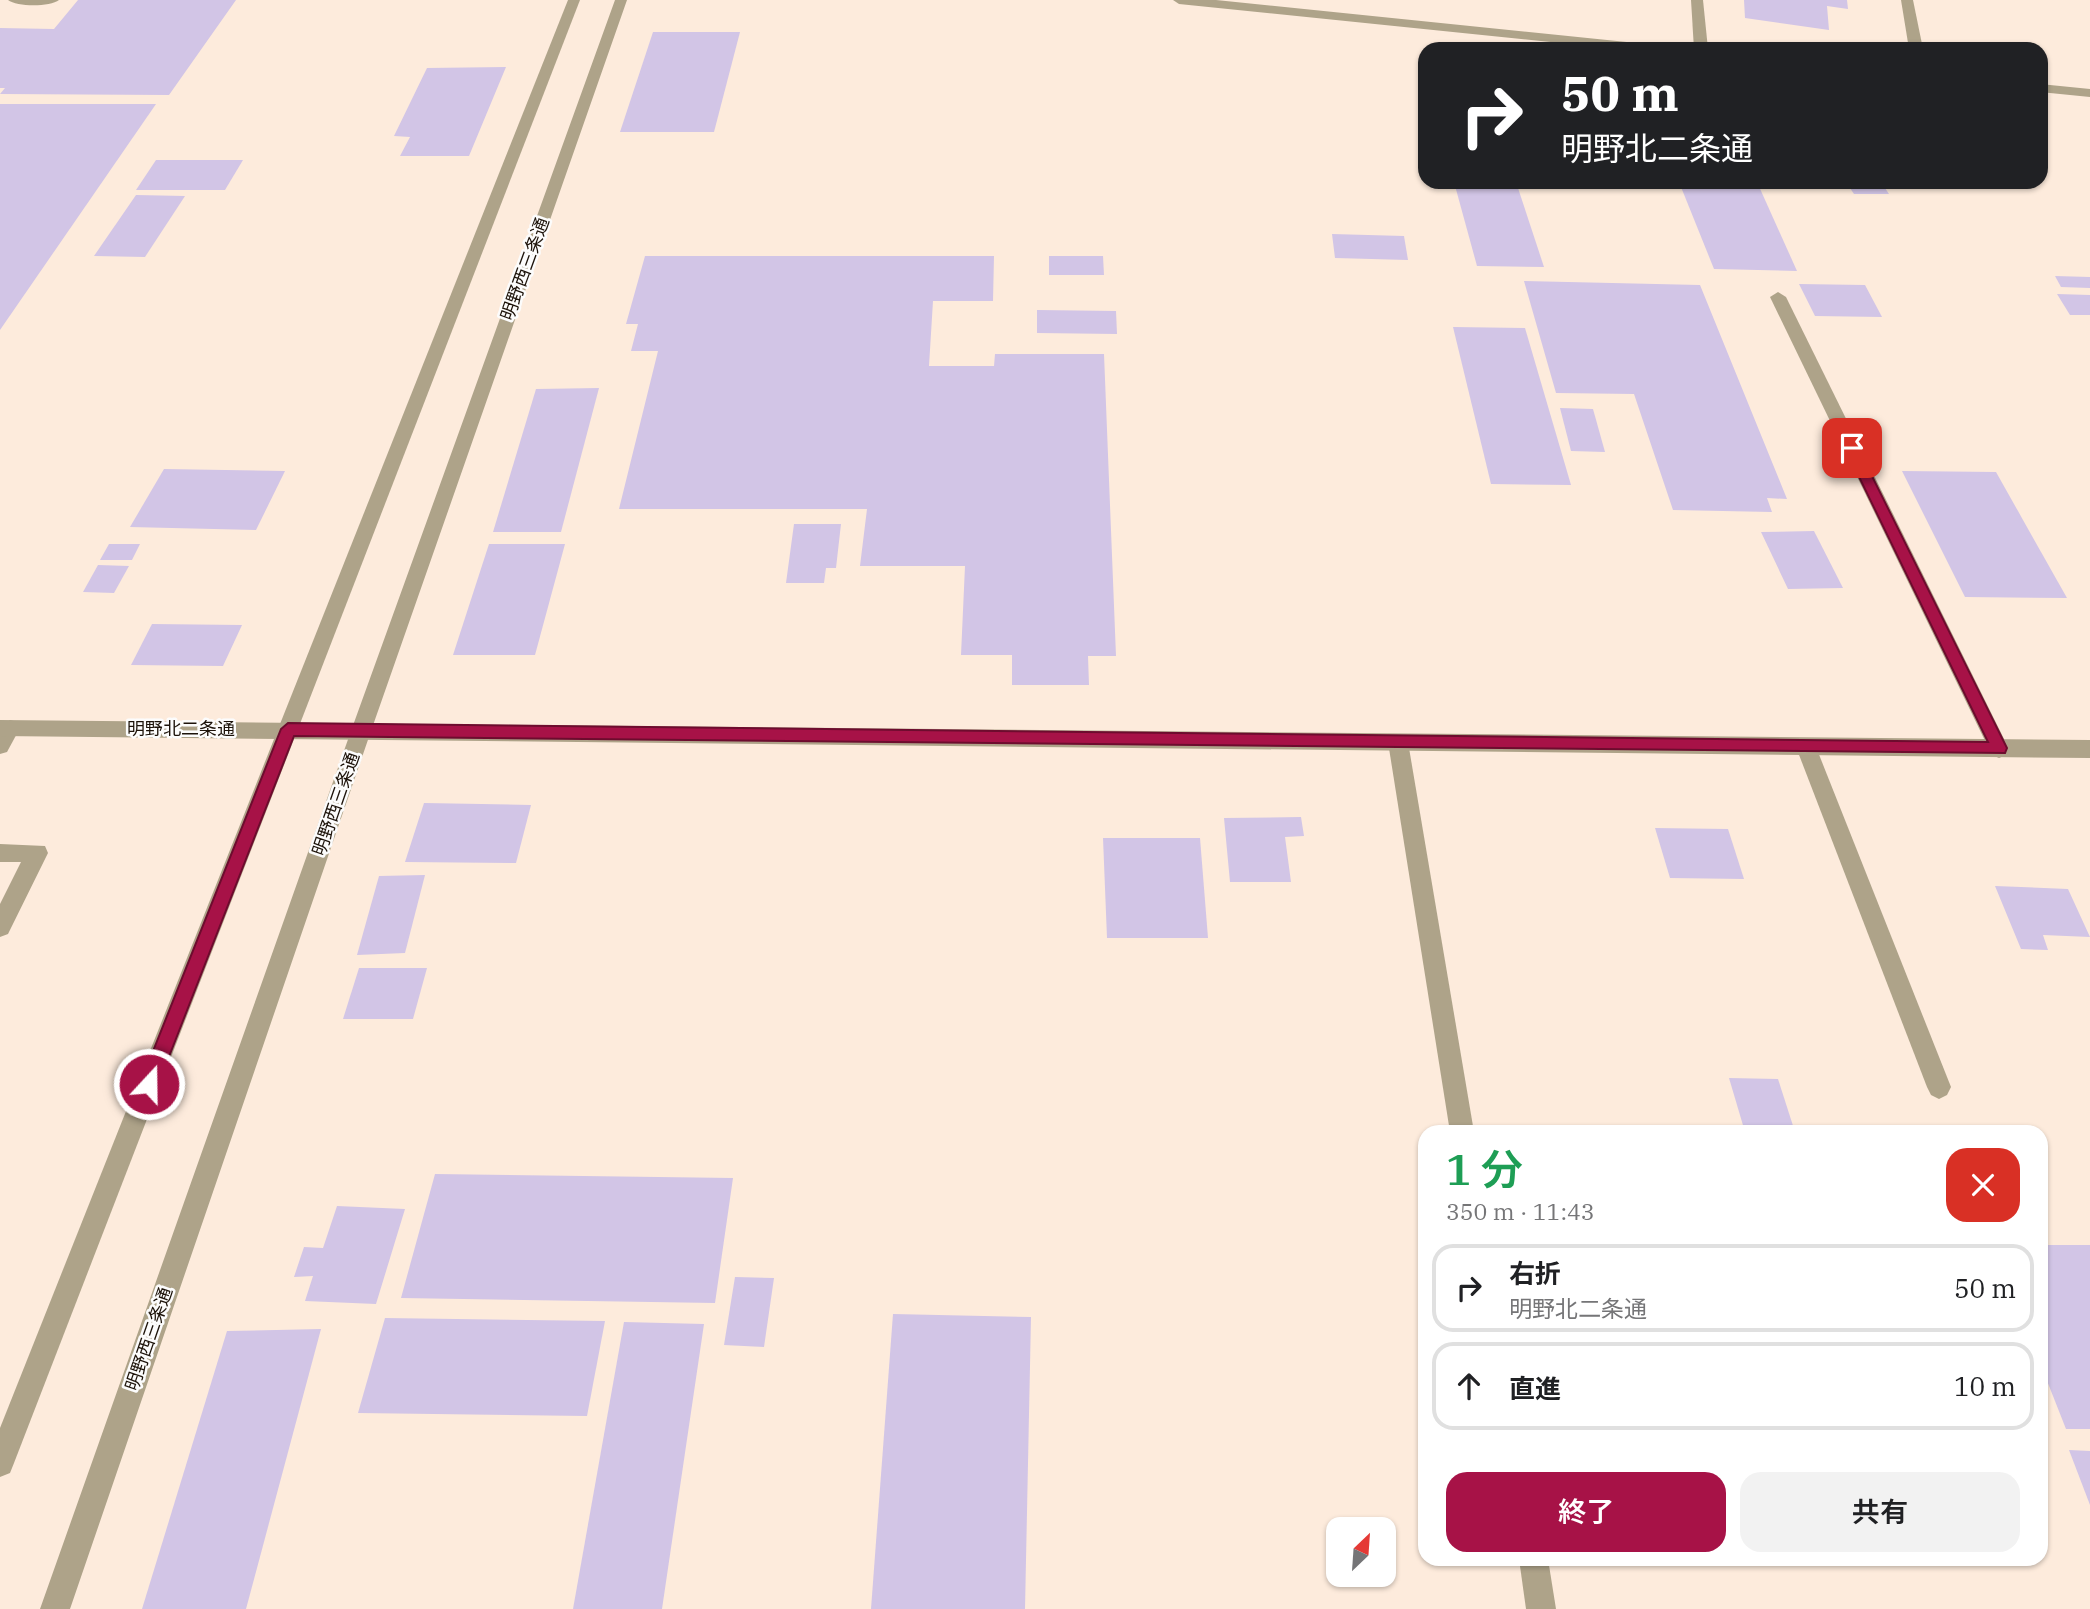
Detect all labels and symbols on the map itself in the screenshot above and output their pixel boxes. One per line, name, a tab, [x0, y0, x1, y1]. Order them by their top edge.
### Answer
street label: 明野西三条通	[495, 214, 554, 324]
pin	[1822, 418, 1882, 478]
street label: 明野北二条通	[127, 717, 235, 740]
street label: 明野西三条通	[307, 749, 364, 859]
position arrow	[112, 1047, 186, 1121]
street label: 明野西三条通	[120, 1284, 177, 1394]
north arrow	[1326, 1517, 1396, 1587]

